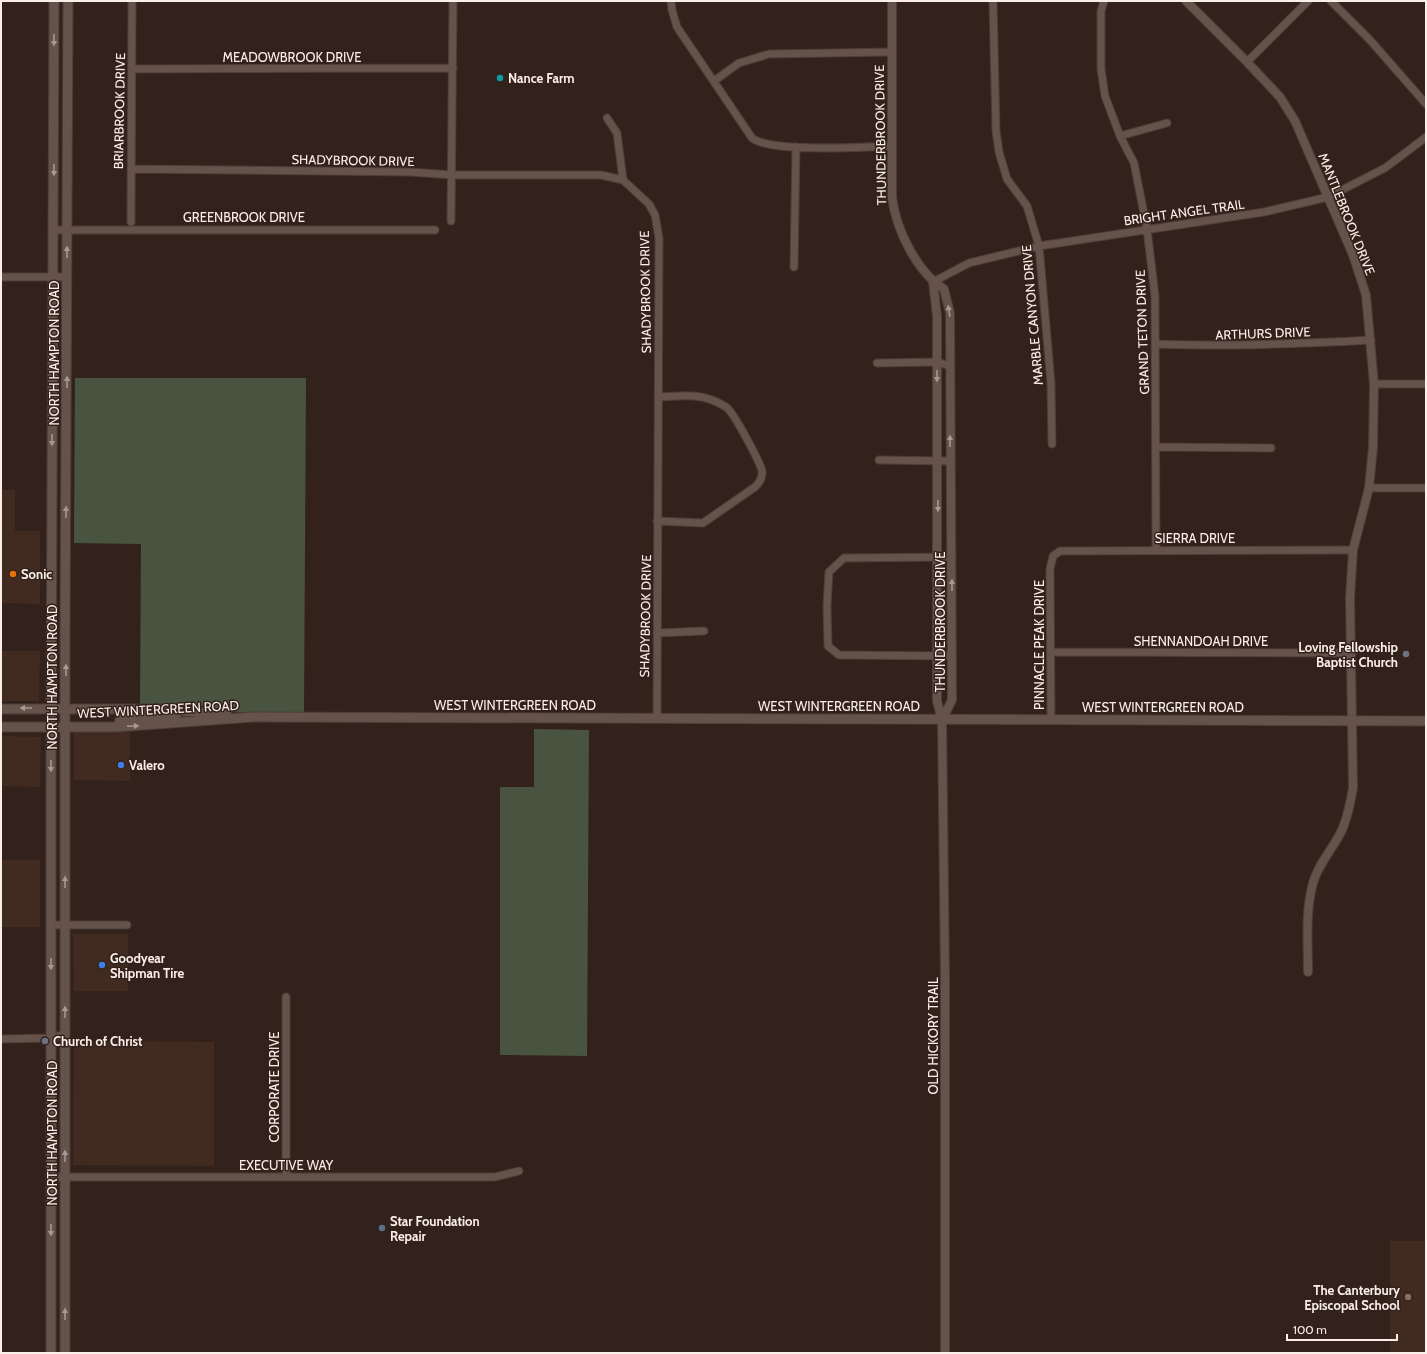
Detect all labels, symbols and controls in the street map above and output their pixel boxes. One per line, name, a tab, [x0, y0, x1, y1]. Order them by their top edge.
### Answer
one-way arrow	[51, 34, 57, 47]
street label: MEADOWBROOK DRIVE	[223, 49, 362, 65]
street label: BRIARBROOK DRIVE	[110, 53, 128, 169]
street label: THUNDERBROOK DRIVE	[871, 64, 889, 206]
place label: Nance Farm	[508, 70, 575, 86]
marker: Nance Farm	[495, 73, 505, 83]
street label: SHADYBROOK DRIVE	[291, 151, 415, 169]
street label: MANTLEBROOK DRIVE	[1315, 151, 1379, 277]
one-way arrow	[51, 164, 57, 177]
street label: BRIGHT ANGEL TRAIL	[1123, 196, 1246, 228]
street label: GREENBROOK DRIVE	[183, 209, 305, 225]
street label: SHADYBROOK DRIVE	[636, 230, 654, 354]
street label: MARBLE CANYON DRIVE	[1018, 244, 1046, 386]
one-way arrow	[64, 245, 70, 258]
street label: GRAND TETON DRIVE	[1132, 269, 1152, 395]
street label: NORTH HAMPTON ROAD	[46, 281, 62, 425]
one-way arrow	[946, 305, 952, 317]
street label: ARTHURS DRIVE	[1215, 323, 1311, 343]
one-way arrow	[934, 370, 940, 383]
one-way arrow	[64, 375, 70, 388]
one-way arrow	[49, 434, 55, 447]
one-way arrow	[947, 434, 953, 447]
one-way arrow	[934, 500, 941, 512]
one-way arrow	[63, 505, 69, 518]
street label: SIERRA DRIVE	[1155, 530, 1235, 546]
street label: THUNDERBROOK DRIVE	[932, 552, 948, 692]
street label: SHADYBROOK DRIVE	[636, 554, 654, 678]
place label: Sonic	[21, 566, 52, 582]
marker: Sonic	[8, 569, 18, 579]
one-way arrow	[949, 578, 955, 591]
street label: PINNACLE PEAK DRIVE	[1031, 580, 1047, 710]
street label: NORTH HAMPTON ROAD	[44, 605, 60, 749]
street label: SHENNANDOAH DRIVE	[1134, 633, 1268, 649]
place label: Loving Fellowship Baptist Church	[1298, 639, 1399, 670]
marker: Loving Fellowship Baptist Church	[1401, 649, 1411, 659]
one-way arrow	[63, 663, 69, 676]
street label: WEST WINTERGREEN ROAD	[77, 697, 239, 721]
street label: WEST WINTERGREEN ROAD	[434, 697, 596, 713]
street label: WEST WINTERGREEN ROAD	[758, 698, 920, 714]
street label: WEST WINTERGREEN ROAD	[1082, 699, 1244, 715]
one-way arrow	[20, 705, 32, 712]
one-way arrow	[127, 722, 139, 729]
place label: Valero	[129, 757, 165, 773]
one-way arrow	[48, 760, 54, 773]
marker: Valero	[116, 760, 126, 770]
one-way arrow	[62, 875, 68, 888]
place label: Goodyear Shipman Tire	[110, 950, 184, 981]
one-way arrow	[48, 958, 54, 971]
marker: Goodyear Shipman Tire	[97, 960, 107, 970]
street label: OLD HICKORY TRAIL	[925, 977, 941, 1095]
one-way arrow	[62, 1005, 68, 1018]
street label: CORPORATE DRIVE	[266, 1031, 282, 1143]
place label: Church of Christ	[53, 1033, 143, 1049]
marker: Church of Christ	[40, 1036, 50, 1046]
street label: NORTH HAMPTON ROAD	[44, 1061, 60, 1205]
one-way arrow	[62, 1149, 68, 1162]
street label: EXECUTIVE WAY	[239, 1157, 334, 1173]
place label: Star Foundation Repair	[390, 1213, 480, 1244]
marker: Star Foundation Repair	[377, 1223, 387, 1233]
one-way arrow	[48, 1224, 54, 1237]
place label: The Canterbury Episcopal School	[1304, 1282, 1401, 1313]
marker: The Canterbury Episcopal School	[1403, 1292, 1413, 1302]
one-way arrow	[62, 1307, 68, 1320]
scale bar	[1287, 1316, 1397, 1342]
text: 100 m	[1293, 1322, 1327, 1337]

